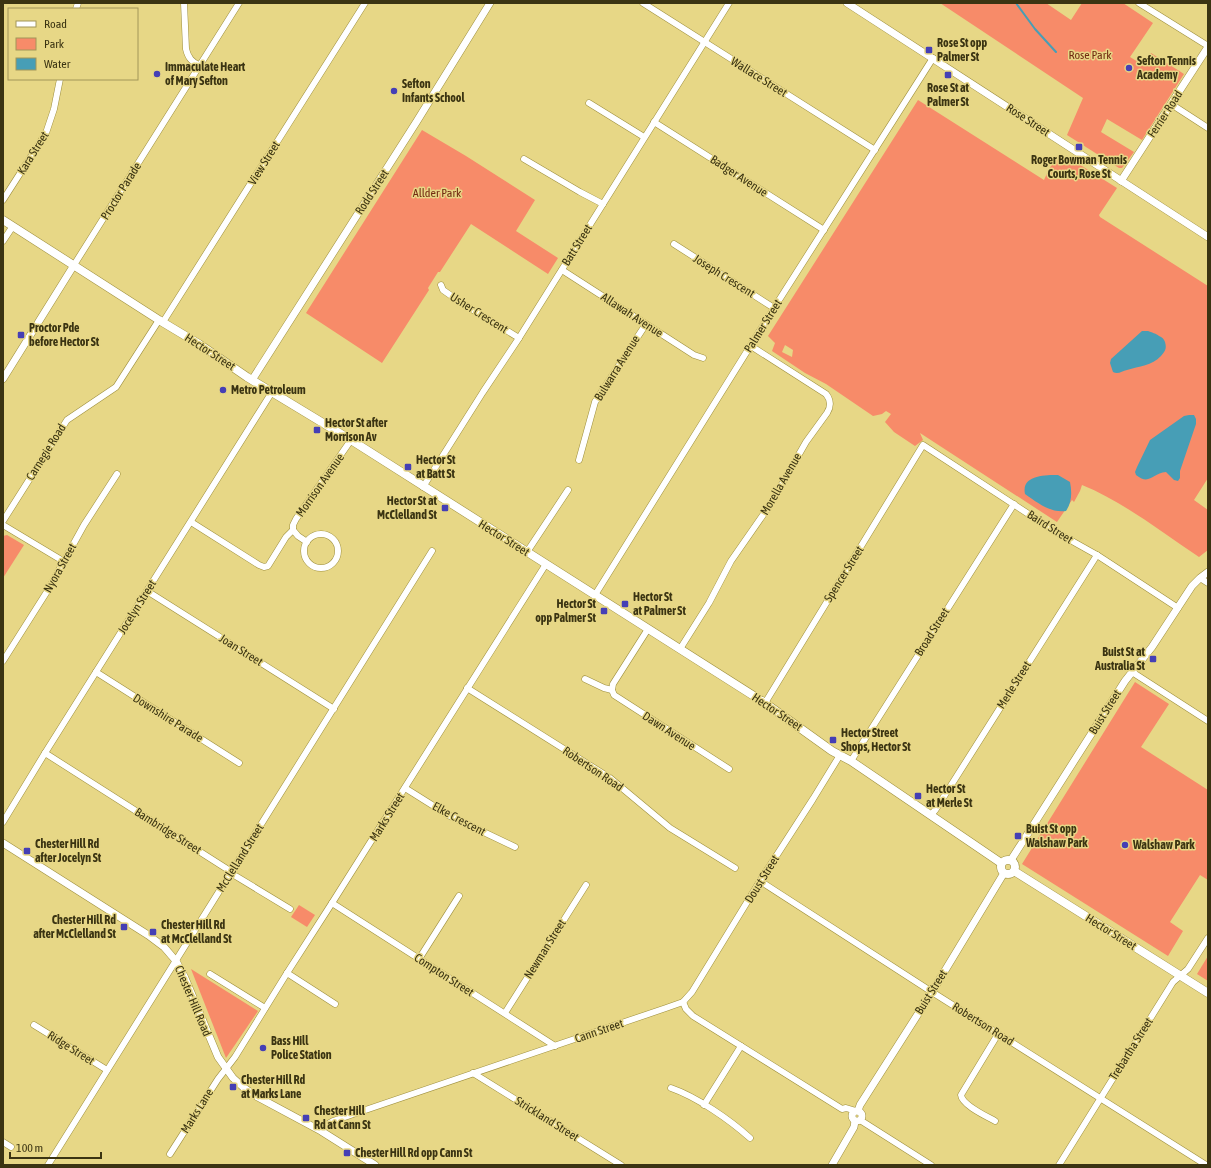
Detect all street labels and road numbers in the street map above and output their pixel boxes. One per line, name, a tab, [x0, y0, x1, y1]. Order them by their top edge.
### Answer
street label: Wallace Street	[728, 54, 790, 100]
street label: Ferrier Road	[1145, 88, 1185, 140]
street label: Rose Street	[1004, 101, 1053, 140]
street label: Kara Street	[14, 128, 52, 177]
street label: View Street	[245, 138, 283, 188]
street label: Badger Avenue	[708, 152, 770, 200]
street label: Proctor Parade	[98, 160, 144, 222]
street label: Rodd Street	[352, 166, 392, 217]
street label: Batt Street	[559, 221, 595, 268]
street label: Joseph Crescent	[691, 251, 758, 301]
street label: Usher Crescent	[447, 290, 511, 337]
street label: Allawah Avenue	[598, 290, 666, 340]
street label: Palmer Street	[741, 296, 785, 355]
street label: Hector Street	[182, 331, 238, 374]
street label: Bulwarra Avenue	[591, 333, 643, 403]
street label: Carnegie Road	[23, 421, 69, 483]
street label: Morella Avenue	[758, 450, 804, 518]
street label: Morrison Avenue	[293, 451, 347, 519]
street label: Baird Street	[1025, 507, 1076, 547]
street label: Hector Street	[476, 517, 532, 559]
street label: Nyora Street	[41, 540, 80, 595]
street label: Spencer Street	[821, 543, 867, 605]
street label: Jocelyn Street	[115, 577, 159, 637]
street label: Broad Street	[912, 605, 953, 659]
street label: Joan Street	[217, 631, 266, 669]
street label: Merle Street	[994, 658, 1034, 711]
street label: Buist Street	[1086, 687, 1124, 737]
street label: Hector Street	[749, 690, 805, 734]
street label: Downshire Parade	[130, 691, 206, 745]
street label: Dawn Avenue	[640, 709, 698, 753]
street label: Robertson Road	[560, 744, 626, 794]
street label: Marks Street	[367, 790, 408, 844]
street label: Elke Crescent	[430, 799, 488, 839]
street label: Bambridge Street	[132, 805, 204, 857]
street label: McClelland Street	[213, 821, 267, 895]
street label: Doust Street	[742, 852, 782, 906]
street label: Hector Street	[1083, 911, 1139, 953]
street label: Newman Street	[521, 916, 569, 981]
street label: Compton Street	[412, 951, 477, 1000]
street label: Chester Hill Road	[172, 964, 214, 1038]
street label: Buist Street	[912, 967, 950, 1017]
street label: Robertson Road	[950, 1000, 1016, 1048]
street label: Trebartha Street	[1106, 1015, 1156, 1083]
street label: Cann Street	[573, 1016, 626, 1046]
street label: Ridge Street	[45, 1028, 98, 1068]
street label: Marks Lane	[178, 1086, 216, 1136]
street label: Strickland Street	[512, 1094, 582, 1144]

